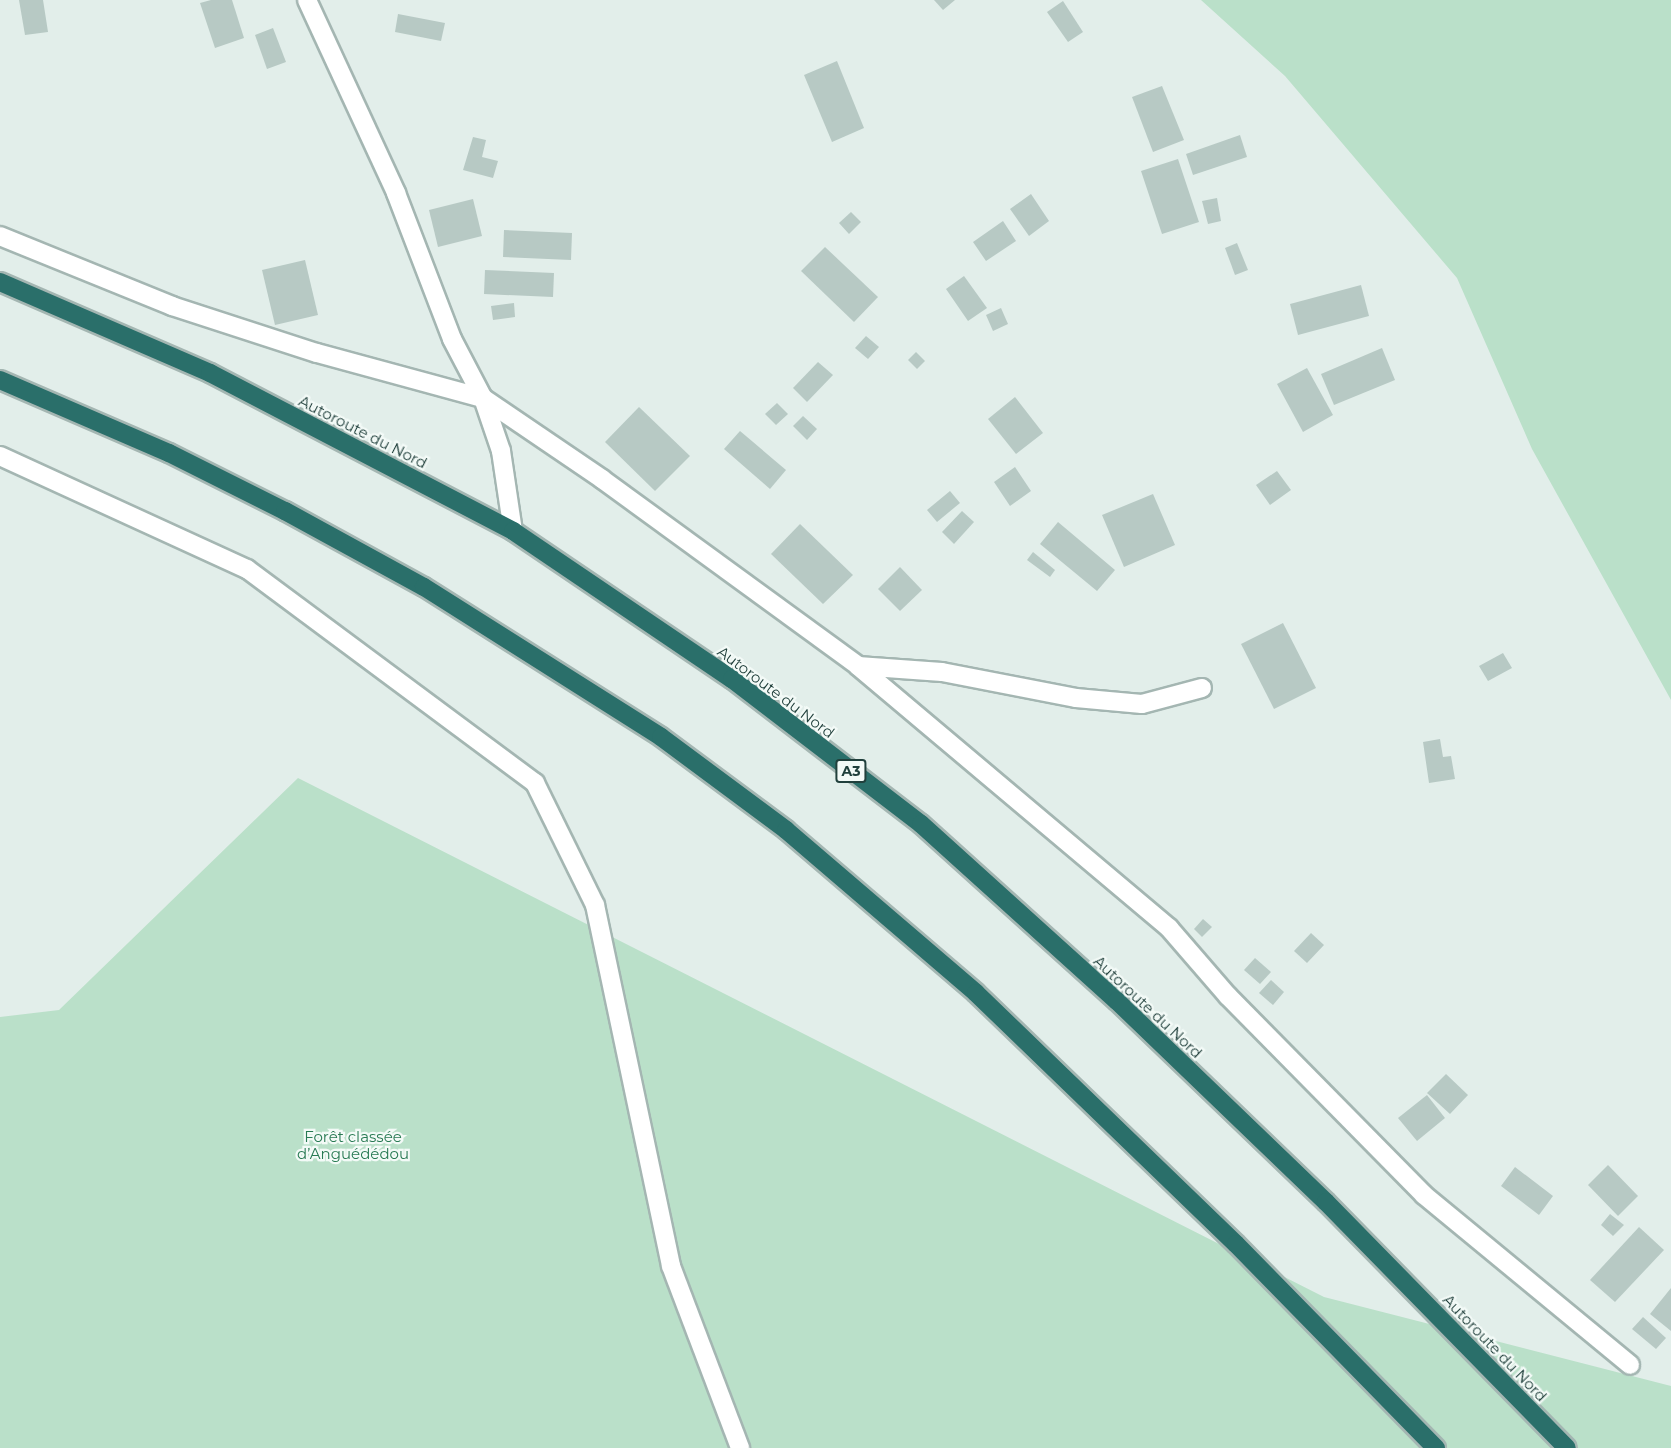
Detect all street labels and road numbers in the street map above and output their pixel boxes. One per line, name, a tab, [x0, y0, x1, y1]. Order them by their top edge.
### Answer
street label: Autoroute du Nord	[296, 392, 430, 472]
street label: Autoroute du Nord	[714, 642, 838, 742]
road number: A3	[834, 760, 868, 782]
street label: Autoroute du Nord	[1090, 952, 1206, 1062]
street label: Autoroute du Nord	[1439, 1291, 1551, 1405]

